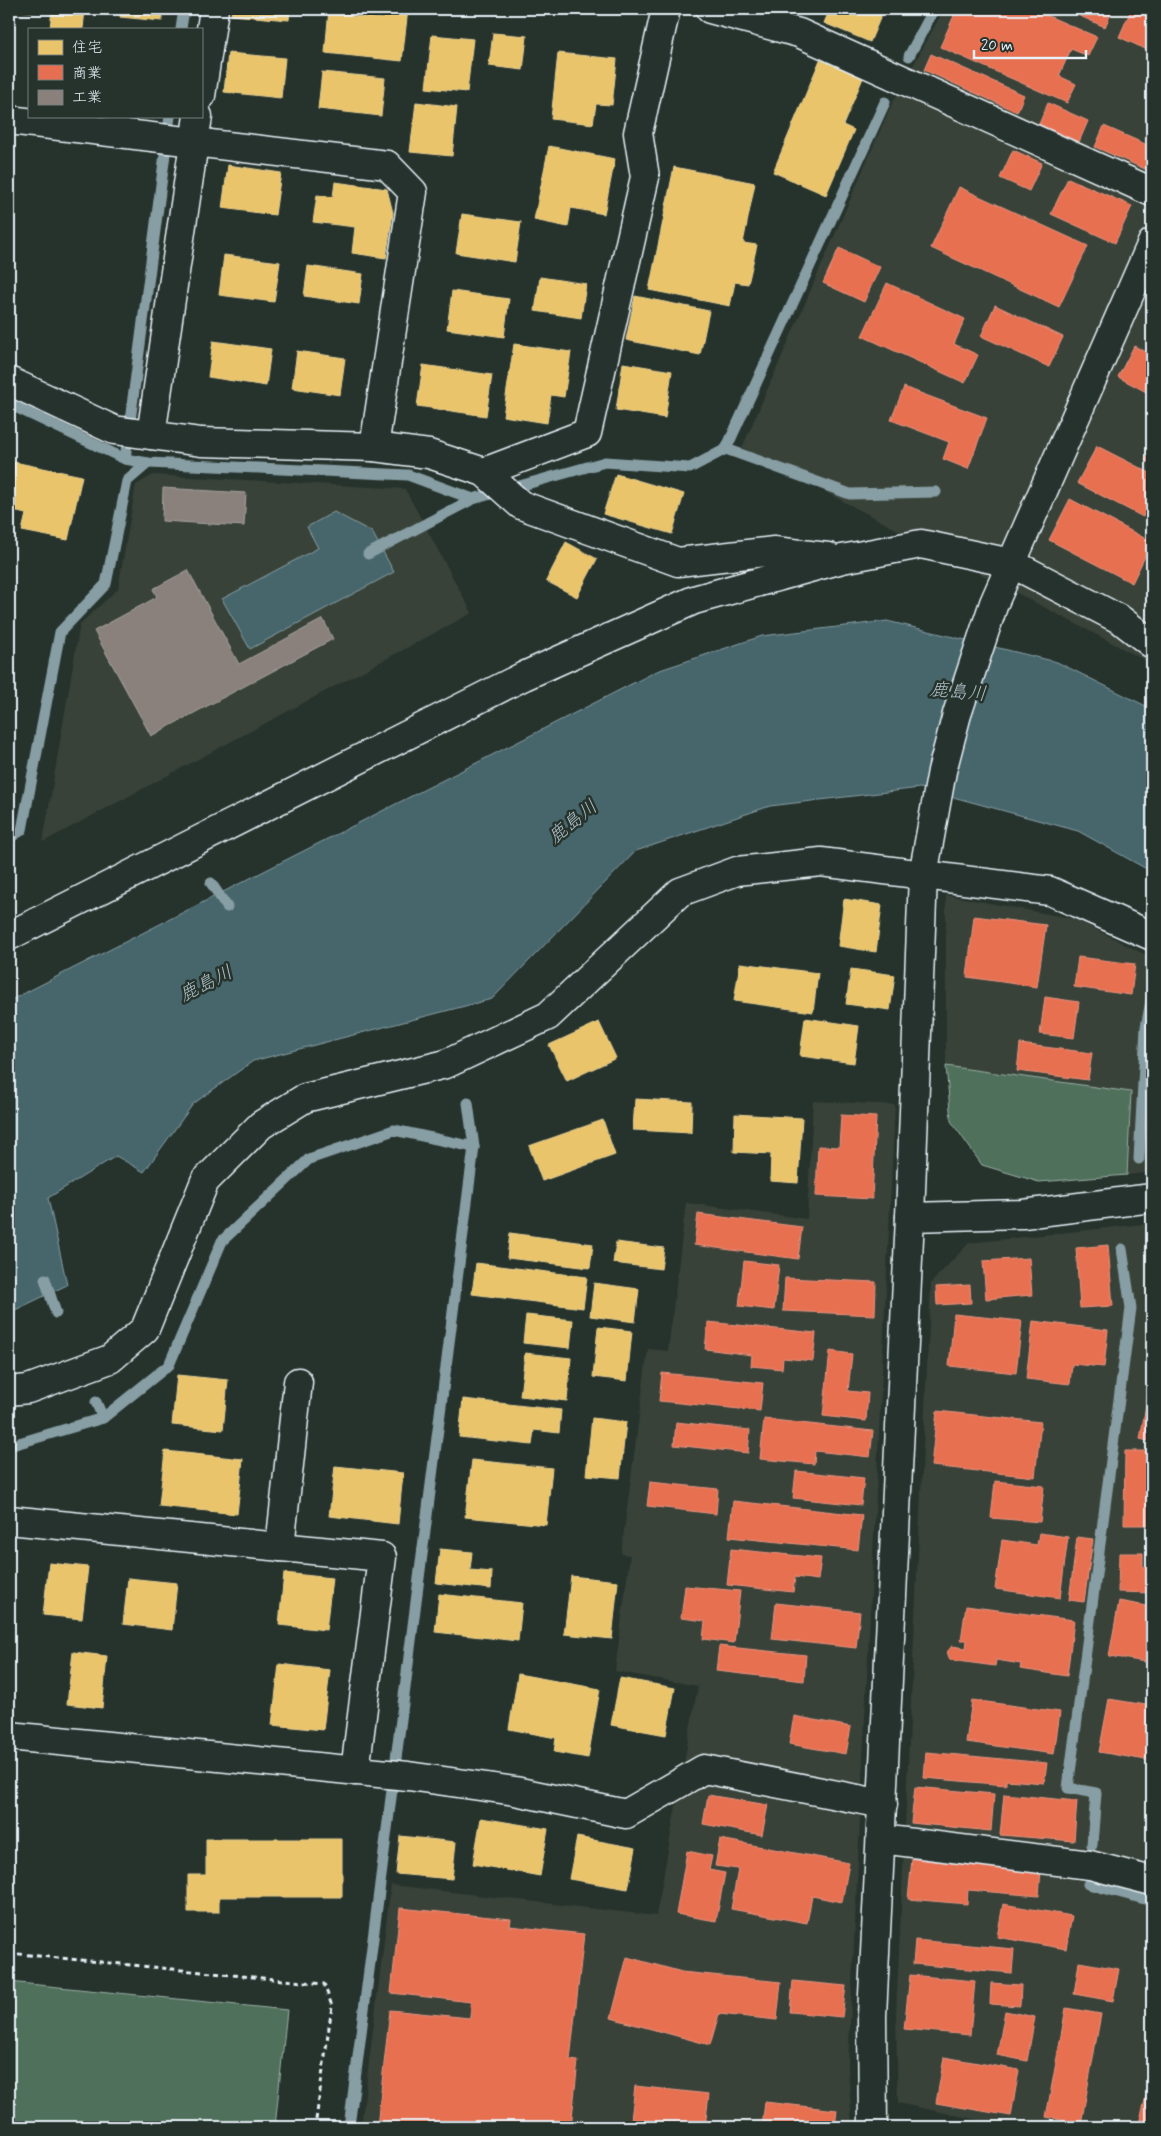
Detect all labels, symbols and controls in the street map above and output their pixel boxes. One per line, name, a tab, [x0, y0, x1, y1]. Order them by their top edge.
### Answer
legend	[28, 28, 202, 118]
scale bar	[974, 28, 1086, 60]
text: 20 m	[981, 36, 1013, 56]
text: 住宅	[72, 38, 102, 58]
text: 商業	[72, 64, 102, 84]
text: 工業	[72, 88, 102, 108]
water label: 鹿島川	[929, 677, 987, 707]
water label: 鹿島川	[543, 794, 603, 850]
water label: 鹿島川	[175, 960, 237, 1008]

